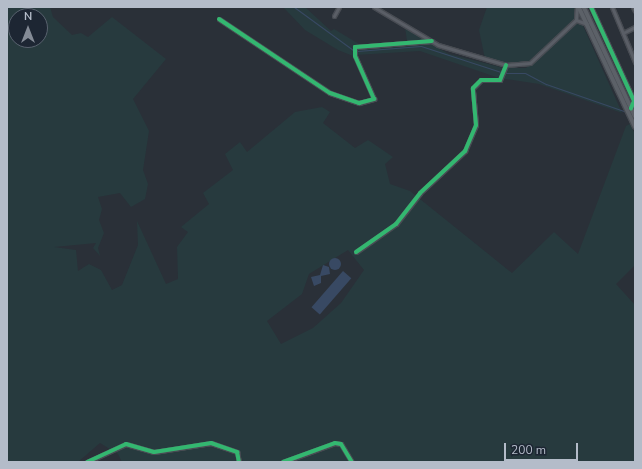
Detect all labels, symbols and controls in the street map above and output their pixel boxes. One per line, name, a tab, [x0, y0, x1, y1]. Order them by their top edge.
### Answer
north arrow	[8, 8, 48, 48]
text: N	[24, 9, 32, 24]
scale bar	[506, 435, 580, 461]
text: 200 m	[511, 442, 546, 458]

